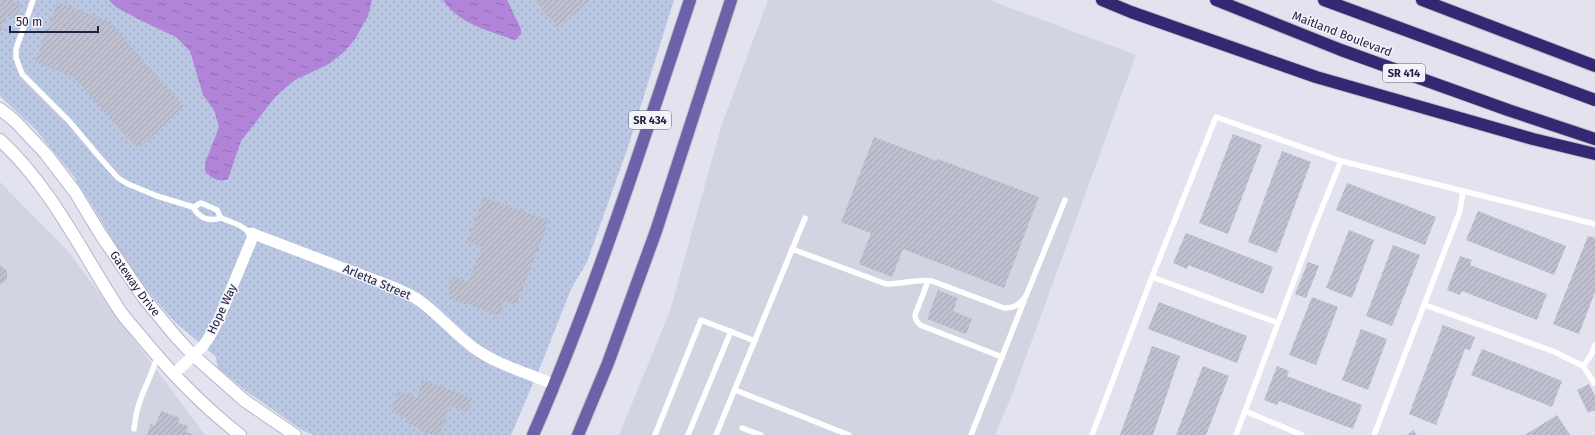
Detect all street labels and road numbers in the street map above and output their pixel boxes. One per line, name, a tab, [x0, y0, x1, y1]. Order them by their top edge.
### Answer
street label: Maitland Boulevard	[1290, 9, 1394, 59]
road number: SR 414	[1383, 64, 1425, 82]
road number: SR 434	[629, 111, 671, 129]
street label: Gateway Drive	[107, 248, 163, 319]
street label: Arletta Street	[341, 261, 414, 303]
street label: Hope Way	[204, 282, 240, 336]

